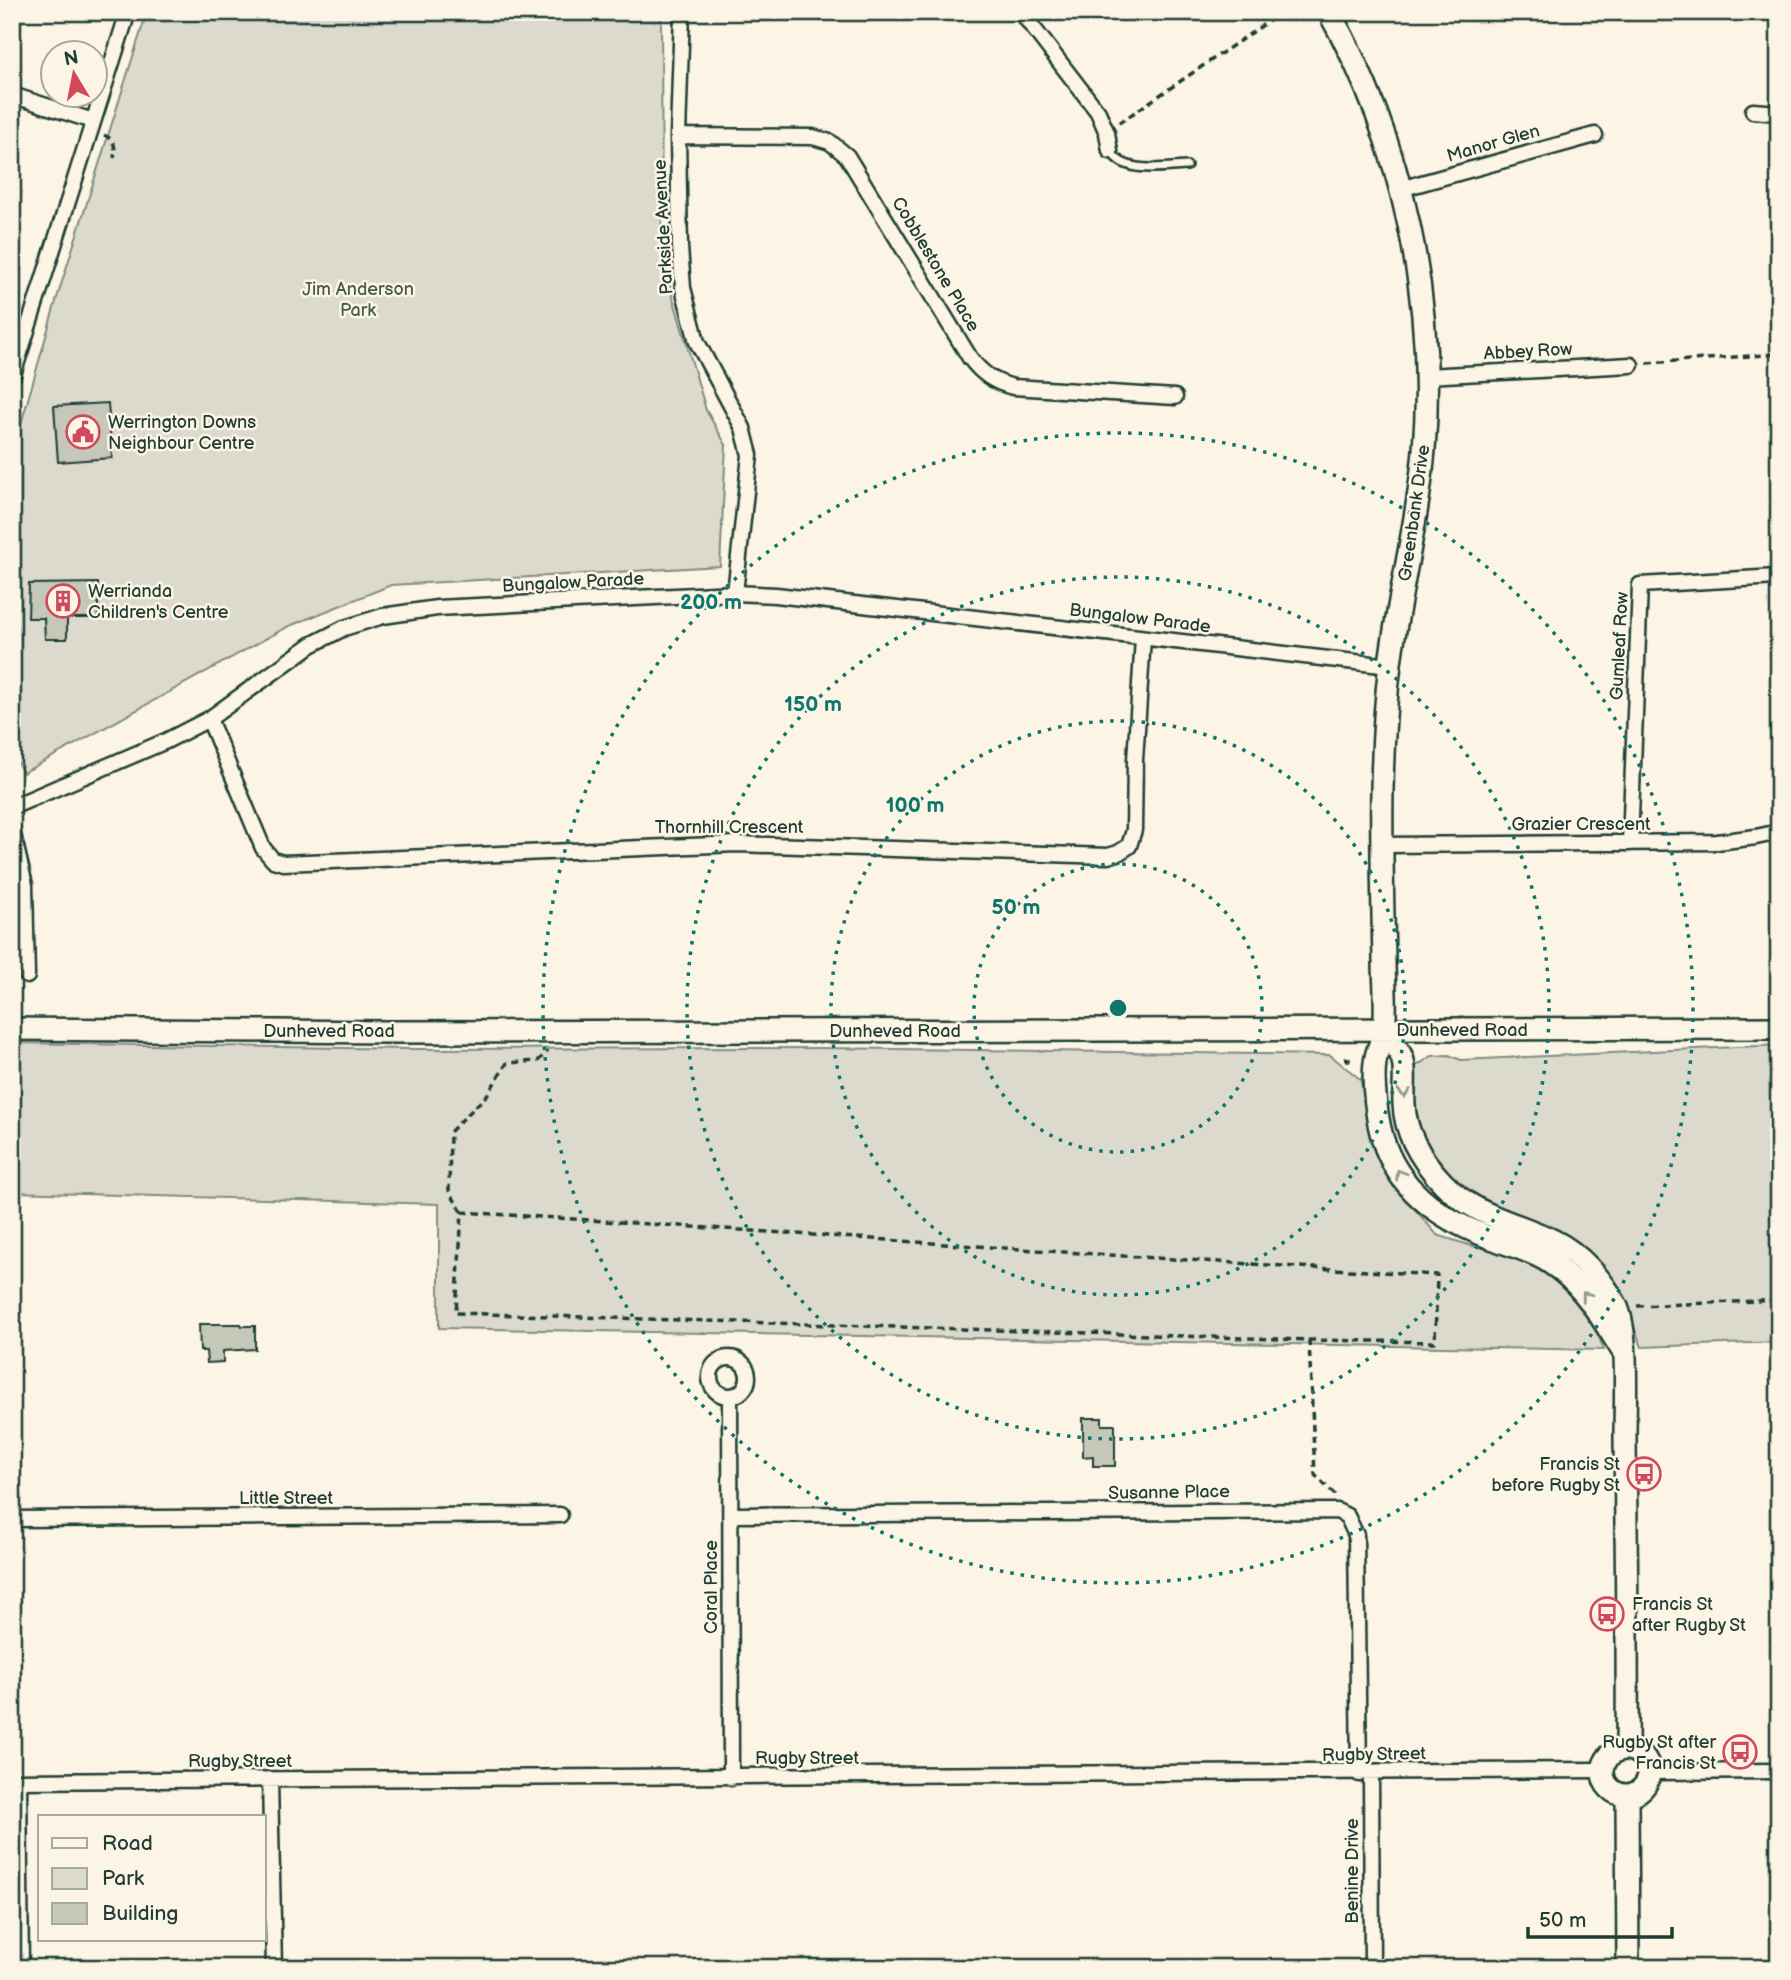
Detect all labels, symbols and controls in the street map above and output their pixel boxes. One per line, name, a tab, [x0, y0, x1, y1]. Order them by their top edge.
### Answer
north arrow	[38, 38, 108, 108]
text: N	[62, 46, 80, 71]
street label: Manor Glen	[1444, 120, 1542, 167]
street label: Parkside Avenue	[649, 158, 678, 295]
street label: Cobblestone Place	[887, 193, 984, 336]
park label: Jim Anderson Park	[302, 279, 414, 321]
street label: Abbey Row	[1483, 339, 1573, 364]
place label: Werrington Downs Neighbour Centre	[108, 412, 256, 454]
public building icon: Werrington Downs Neighbour Centre	[64, 413, 102, 451]
street label: Greenbank Drive	[1395, 443, 1435, 583]
street label: Bungalow Parade	[501, 568, 645, 597]
place label: Werrianda Children's Centre	[88, 581, 229, 623]
building icon: Werrianda Children's Centre	[44, 582, 82, 620]
text: 200 m	[680, 590, 742, 615]
street label: Gumleaf Row	[1606, 591, 1633, 701]
street label: Bungalow Parade	[1068, 599, 1212, 638]
text: 150 m	[784, 692, 842, 717]
text: 100 m	[886, 793, 944, 818]
street label: Grazier Crescent	[1511, 814, 1651, 835]
street label: Thornhill Crescent	[655, 817, 804, 838]
text: 50 m	[992, 895, 1040, 920]
centre of rings	[1106, 996, 1130, 1020]
street label: Dunheved Road	[1396, 1020, 1528, 1041]
street label: Dunheved Road	[263, 1021, 395, 1042]
street label: Dunheved Road	[829, 1021, 961, 1042]
one-way arrow	[1396, 1087, 1411, 1098]
one-way arrow	[1396, 1169, 1409, 1182]
one-way arrow	[1582, 1291, 1595, 1303]
place label: Francis St before Rugby St	[1491, 1454, 1620, 1496]
bus stop icon: Francis St before Rugby St	[1625, 1455, 1663, 1493]
street label: Susanne Place	[1108, 1481, 1230, 1504]
street label: Little Street	[239, 1488, 334, 1509]
street label: Coral Place	[701, 1540, 722, 1634]
place label: Francis St after Rugby St	[1632, 1594, 1746, 1636]
bus stop icon: Francis St after Rugby St	[1588, 1595, 1626, 1633]
place label: Rugby St after Francis St	[1602, 1732, 1716, 1774]
bus stop icon: Rugby St after Francis St	[1721, 1733, 1759, 1771]
street label: Rugby Street	[1322, 1743, 1427, 1766]
street label: Rugby Street	[755, 1748, 859, 1769]
street label: Rugby Street	[188, 1751, 292, 1772]
legend	[38, 1815, 266, 1941]
street label: Benine Drive	[1342, 1818, 1363, 1924]
text: Road	[102, 1831, 153, 1856]
text: Park	[102, 1866, 145, 1891]
scale bar	[1528, 1896, 1672, 1940]
text: Building	[102, 1901, 178, 1926]
text: 50 m	[1539, 1908, 1586, 1933]

